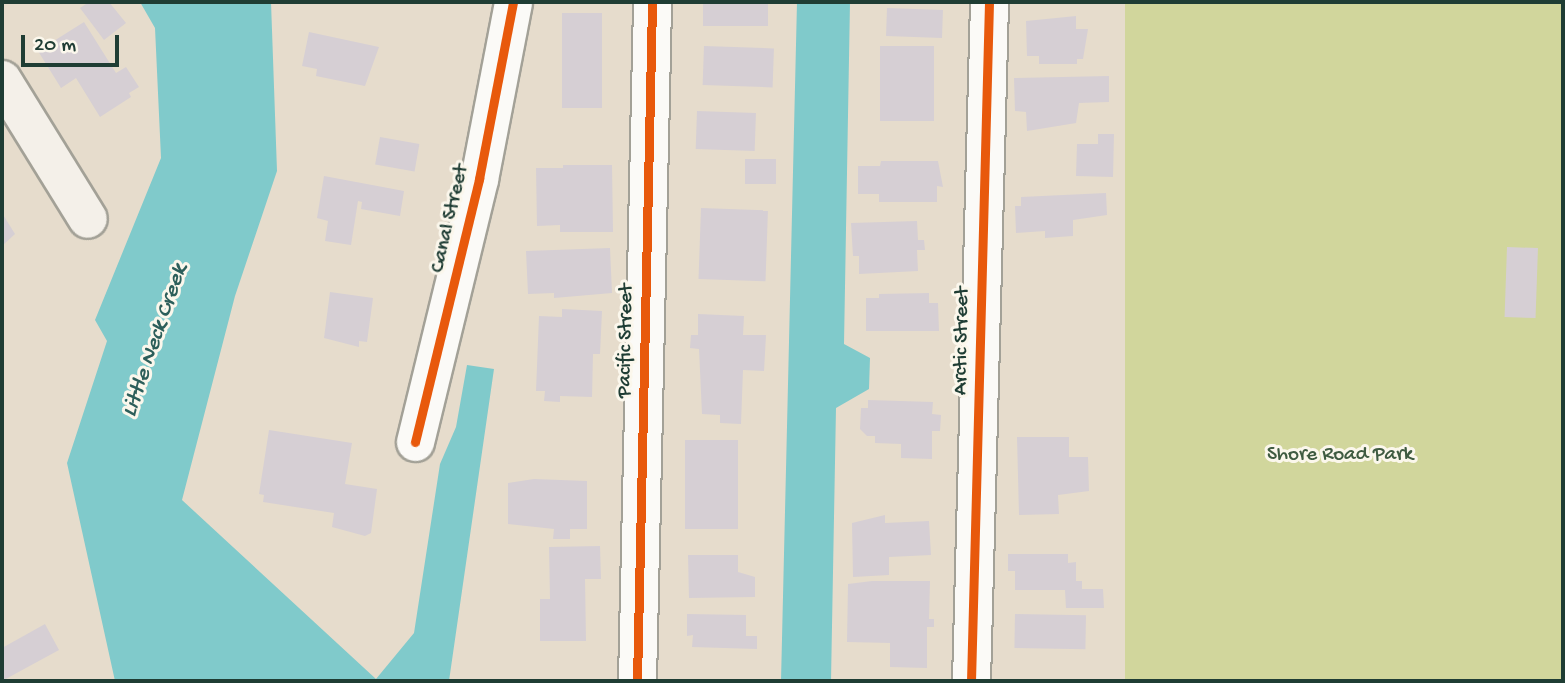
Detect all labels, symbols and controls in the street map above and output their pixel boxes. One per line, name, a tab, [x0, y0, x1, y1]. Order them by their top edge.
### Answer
scale bar	[24, 21, 122, 65]
text: 20 m	[34, 34, 76, 59]
street label: Canal Street	[426, 162, 476, 276]
water label: Little Neck Creek	[117, 261, 195, 421]
street label: Pacific Street	[613, 284, 641, 398]
street label: Arctic Street	[949, 287, 977, 395]
park label: Shore Road Park	[1267, 443, 1413, 469]

